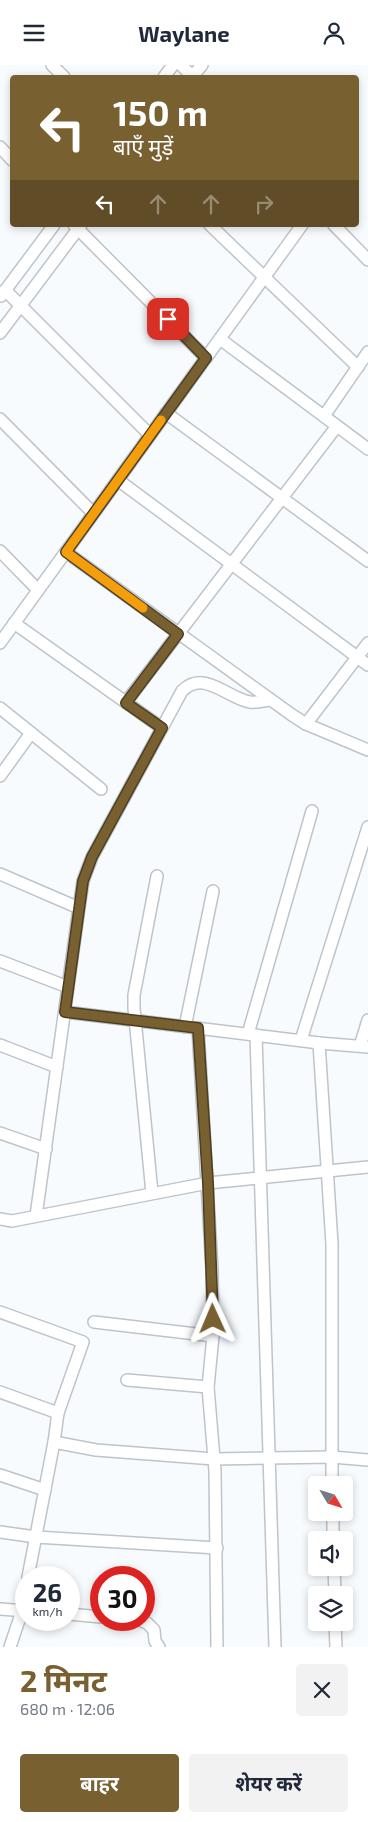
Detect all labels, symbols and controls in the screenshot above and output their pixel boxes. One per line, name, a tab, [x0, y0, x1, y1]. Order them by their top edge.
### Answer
icon: menu	[20, 19, 48, 47]
icon: person	[320, 19, 348, 47]
text: Waylane	[138, 20, 230, 46]
text: 150 m	[113, 91, 208, 133]
icon: left	[30, 95, 95, 160]
text: बाएँ मुड़ें	[113, 133, 173, 159]
icon: left	[91, 190, 119, 218]
icon: ahead	[144, 190, 172, 218]
icon: ahead	[197, 190, 225, 218]
icon: right	[250, 190, 278, 218]
pin	[147, 298, 189, 340]
icon: arrive	[154, 305, 182, 333]
position arrow	[186, 1292, 238, 1344]
north arrow	[308, 1476, 352, 1521]
map controls	[308, 1476, 353, 1631]
button: sound	[308, 1531, 353, 1576]
speed limit sign: 30	[90, 1566, 155, 1631]
text: 26	[33, 1577, 62, 1607]
button: layers	[308, 1586, 353, 1631]
text: km/h	[33, 1604, 62, 1618]
text: 2 मिनट	[20, 1662, 107, 1698]
button: close	[296, 1664, 348, 1716]
text: 680 m · 12:06	[20, 1699, 115, 1718]
button: बाहर	[20, 1754, 179, 1812]
button: शेयर करें	[189, 1754, 348, 1812]

